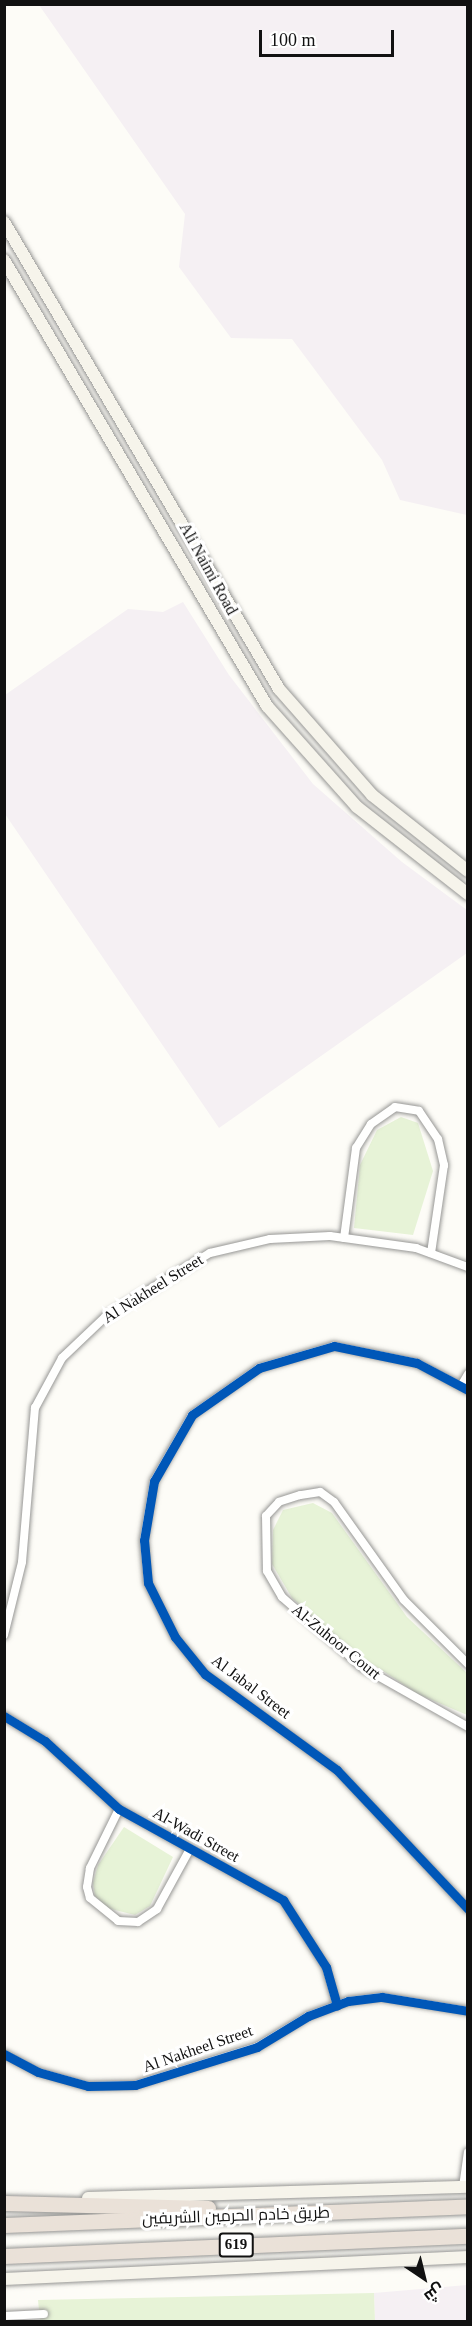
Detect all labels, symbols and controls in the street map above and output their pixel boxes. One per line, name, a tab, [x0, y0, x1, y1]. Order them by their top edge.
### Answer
scale bar	[262, 18, 397, 56]
text: 100 m	[270, 30, 316, 50]
street label: Ali Naimi Road	[175, 520, 241, 618]
street label: Al Nakheel Street	[99, 1250, 207, 1328]
street label: Al-Zuhoor Court	[288, 1600, 384, 1684]
street label: Al Jabal Street	[208, 1651, 294, 1723]
street label: Al-Wadi Street	[149, 1803, 243, 1867]
street label: Al Nakheel Street	[141, 2021, 255, 2077]
street label: طريق خادم الحرمين الشريفين	[142, 2203, 330, 2229]
road number: 619	[218, 2233, 254, 2257]
north arrow	[394, 2248, 454, 2308]
text: ش	[421, 2280, 448, 2306]

